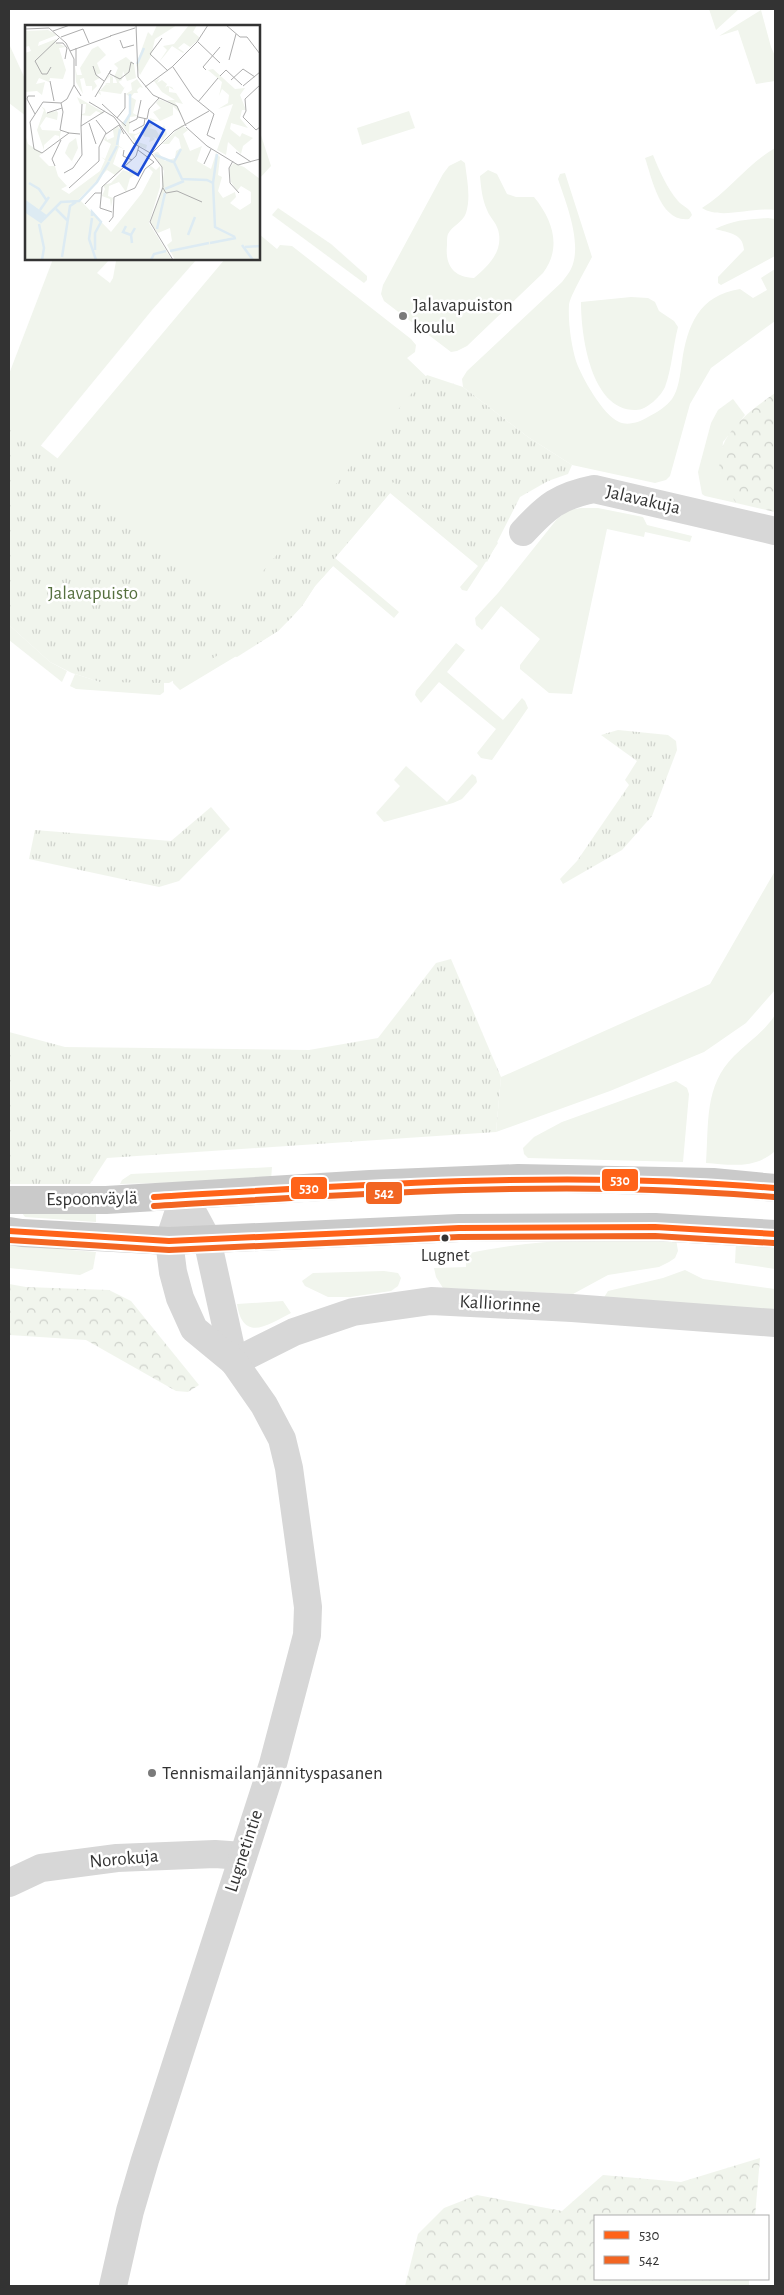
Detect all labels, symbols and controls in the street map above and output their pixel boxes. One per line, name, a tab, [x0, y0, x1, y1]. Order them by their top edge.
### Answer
inset map	[25, 25, 260, 260]
place label: Jalavapuiston koulu	[413, 296, 513, 337]
marker: Jalavapuiston koulu	[397, 310, 409, 322]
street label: Jalavakuja	[604, 482, 682, 518]
park label: Jalavapuisto	[48, 584, 138, 603]
line badge: 530	[601, 1168, 639, 1192]
text: 530	[610, 1174, 630, 1188]
line badge: 530	[290, 1176, 328, 1200]
line badge: 542	[365, 1181, 403, 1205]
text: 530	[299, 1182, 319, 1196]
text: 542	[374, 1187, 394, 1201]
street label: Espoonväylä	[46, 1189, 138, 1209]
marker: Lugnet	[440, 1233, 450, 1243]
place label: Lugnet	[421, 1247, 470, 1265]
street label: Kalliorinne	[459, 1292, 541, 1316]
place label: Tennismailanjännityspasanen	[162, 1764, 383, 1783]
marker: Tennismailanjännityspasanen	[146, 1767, 158, 1779]
street label: Lugnetintie	[222, 1808, 266, 1894]
street label: Norokuja	[89, 1846, 160, 1871]
legend	[594, 2215, 769, 2280]
text: 530	[639, 2228, 659, 2243]
text: 542	[639, 2253, 659, 2268]

